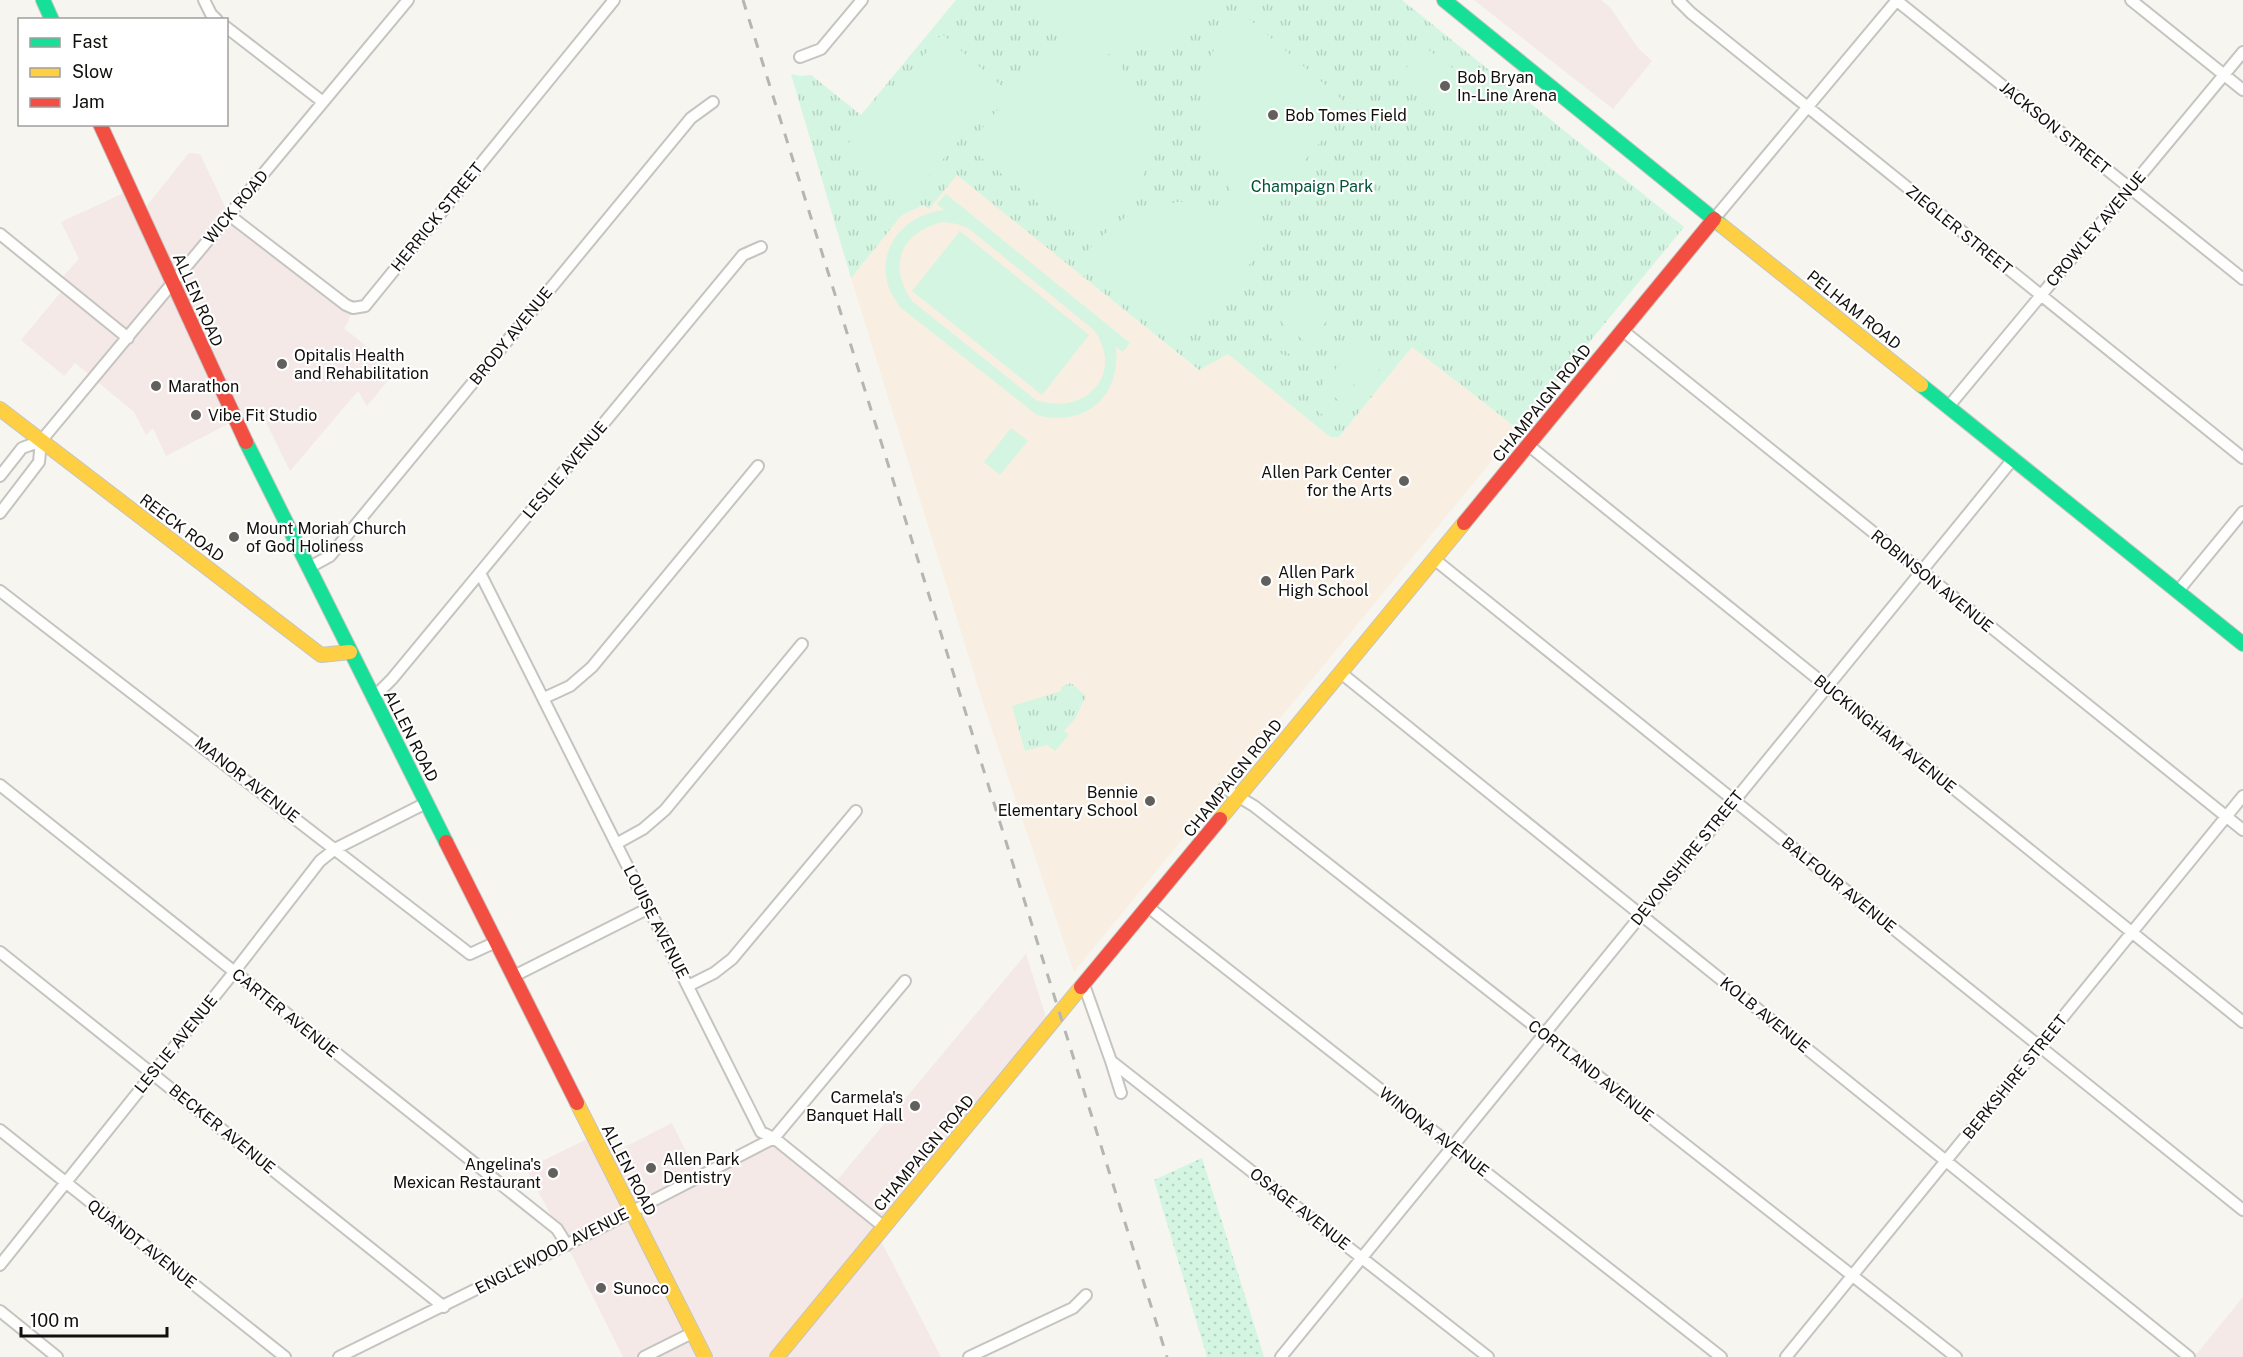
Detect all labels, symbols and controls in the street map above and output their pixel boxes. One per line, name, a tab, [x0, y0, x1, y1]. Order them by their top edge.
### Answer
legend	[18, 18, 228, 126]
text: Fast	[72, 31, 108, 52]
text: Slow	[72, 61, 113, 82]
place label: Bob Bryan In-Line Arena	[1457, 68, 1557, 105]
street label: JACKSON STREET	[1996, 78, 2114, 179]
marker: Bob Bryan In-Line Arena	[1438, 79, 1452, 93]
text: Jam	[72, 91, 105, 112]
place label: Bob Tomes Field	[1285, 106, 1407, 125]
marker: Bob Tomes Field	[1266, 108, 1280, 122]
street label: HERRICK STREET	[387, 158, 487, 275]
street label: WICK ROAD	[200, 166, 272, 248]
street label: CROWLEY AVENUE	[2042, 167, 2150, 291]
park label: Champaign Park	[1251, 177, 1373, 196]
street label: ZIEGLER STREET	[1902, 181, 2016, 279]
street label: ALLEN ROAD	[169, 250, 227, 350]
street label: PELHAM ROAD	[1803, 266, 1905, 354]
street label: BRODY AVENUE	[466, 283, 556, 389]
street label: CHAMPAIGN ROAD	[1489, 340, 1595, 466]
place label: Opitalis Health and Rehabilitation	[294, 346, 429, 383]
marker: Opitalis Health and Rehabilitation	[275, 357, 289, 371]
place label: Marathon	[168, 377, 239, 396]
marker: Marathon	[149, 379, 163, 393]
place label: Vibe Fit Studio	[208, 406, 317, 425]
marker: Vibe Fit Studio	[189, 408, 203, 422]
street label: LESLIE AVENUE	[519, 418, 611, 522]
place label: Allen Park Center for the Arts	[1261, 463, 1392, 500]
marker: Allen Park Center for the Arts	[1397, 474, 1411, 488]
street label: REECK ROAD	[136, 490, 228, 566]
place label: Mount Moriah Church of God Holiness	[246, 519, 406, 556]
street label: ROBINSON AVENUE	[1867, 526, 1997, 636]
marker: Mount Moriah Church of God Holiness	[227, 530, 241, 544]
place label: Allen Park High School	[1278, 563, 1369, 600]
marker: Allen Park High School	[1259, 574, 1273, 588]
street label: BUCKINGHAM AVENUE	[1810, 671, 1960, 797]
street label: ALLEN ROAD	[380, 687, 442, 785]
street label: CHAMPAIGN ROAD	[1180, 715, 1286, 841]
street label: MANOR AVENUE	[191, 733, 303, 827]
place label: Bennie Elementary School	[998, 783, 1138, 820]
street label: DEVONSHIRE STREET	[1627, 786, 1748, 929]
marker: Bennie Elementary School	[1143, 794, 1157, 808]
street label: BALFOUR AVENUE	[1778, 833, 1900, 937]
street label: LOUISE AVENUE	[619, 862, 693, 982]
street label: CARTER AVENUE	[228, 965, 342, 1061]
street label: KOLB AVENUE	[1716, 973, 1814, 1057]
street label: LESLIE AVENUE	[131, 991, 221, 1097]
street label: BERKSHIRE STREET	[1959, 1011, 2071, 1143]
street label: CORTLAND AVENUE	[1524, 1016, 1658, 1126]
street label: BECKER AVENUE	[165, 1080, 279, 1178]
street label: WINONA AVENUE	[1375, 1083, 1493, 1181]
place label: Carmela's Banquet Hall	[806, 1088, 903, 1125]
street label: CHAMPAIGN ROAD	[870, 1091, 978, 1215]
marker: Carmela's Banquet Hall	[908, 1099, 922, 1113]
street label: ALLEN ROAD	[598, 1121, 660, 1219]
place label: Allen Park Dentistry	[663, 1150, 740, 1187]
place label: Angelina's Mexican Restaurant	[393, 1155, 541, 1192]
marker: Allen Park Dentistry	[644, 1161, 658, 1175]
street label: OSAGE AVENUE	[1246, 1164, 1354, 1254]
marker: Angelina's Mexican Restaurant	[546, 1166, 560, 1180]
street label: QUANDT AVENUE	[84, 1195, 200, 1293]
street label: ENGLEWOOD AVENUE	[472, 1204, 632, 1298]
place label: Sunoco	[613, 1279, 669, 1298]
marker: Sunoco	[594, 1281, 608, 1295]
scale bar	[21, 1300, 166, 1338]
text: 100 m	[30, 1310, 79, 1331]

